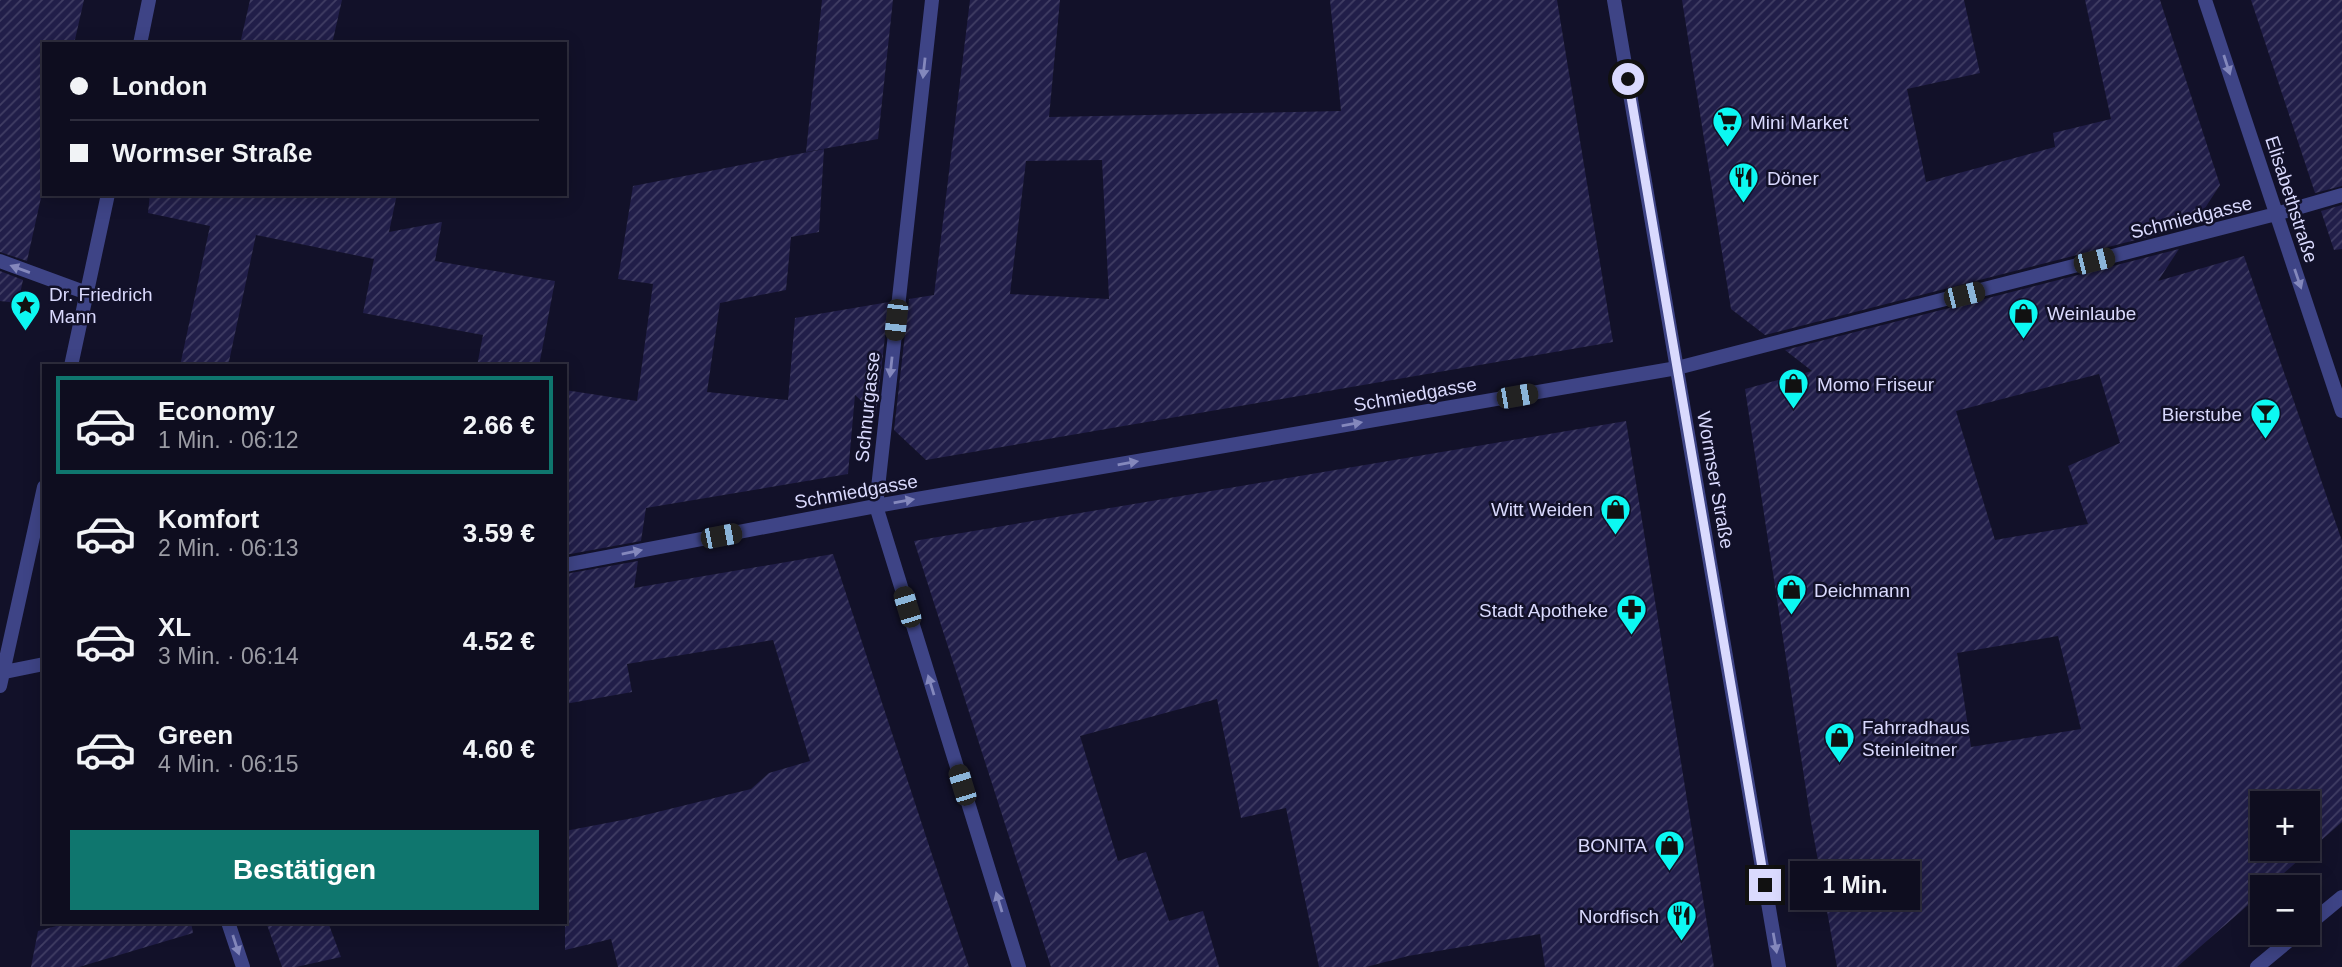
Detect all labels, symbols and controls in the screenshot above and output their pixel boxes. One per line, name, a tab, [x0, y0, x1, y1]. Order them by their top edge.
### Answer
one-way arrow	[2222, 54, 2233, 75]
one-way arrow	[918, 57, 929, 79]
route start	[1612, 63, 1644, 95]
text: London	[112, 71, 207, 101]
supermarket icon: Mini Market	[1710, 105, 1744, 149]
place label: Mini Market	[1750, 112, 1849, 133]
street label: Elisabethstraße	[2261, 133, 2322, 265]
text: Wormser Straße	[112, 138, 312, 168]
restaurant icon: Döner	[1727, 161, 1761, 205]
place label: Döner	[1767, 168, 1819, 189]
street label: Schmiedgasse	[2128, 192, 2254, 243]
car	[2072, 246, 2117, 276]
one-way arrow	[10, 263, 31, 274]
one-way arrow	[2293, 269, 2304, 290]
car	[1942, 280, 1987, 310]
place label: Dr. Friedrich Mann	[49, 284, 152, 327]
place icon: Dr. Friedrich Mann	[9, 288, 43, 332]
shop icon: Weinlaube	[2007, 296, 2041, 340]
car	[884, 298, 909, 342]
place label: Weinlaube	[2047, 303, 2136, 324]
street label: Schnurgasse	[851, 351, 884, 463]
one-way arrow	[886, 356, 897, 378]
shop icon: Momo Friseur	[1777, 367, 1811, 411]
street label: Schmiedgasse	[1352, 373, 1478, 416]
place label: Momo Friseur	[1817, 374, 1935, 395]
car	[1495, 382, 1540, 410]
icon: car	[74, 394, 137, 457]
text: Economy	[158, 396, 275, 426]
bar icon: Bierstube	[2248, 397, 2282, 441]
place label: Bierstube	[2162, 404, 2242, 425]
text: 2.66 €	[463, 410, 535, 440]
street label: Wormser Straße	[1693, 410, 1738, 550]
one-way arrow	[1342, 418, 1364, 429]
text: 1 Min. · 06:12	[158, 427, 299, 453]
one-way arrow	[1117, 457, 1139, 468]
street label: Schmiedgasse	[793, 470, 919, 513]
shop icon: Witt Weiden	[1599, 492, 1633, 536]
one-way arrow	[893, 495, 915, 506]
place label: Witt Weiden	[1491, 499, 1593, 520]
icon: car	[74, 502, 137, 565]
text: Komfort	[158, 504, 259, 534]
text: 3.59 €	[463, 518, 535, 548]
car	[699, 522, 744, 550]
text: 2 Min. · 06:13	[158, 535, 299, 561]
one-way arrow	[621, 547, 643, 558]
shop icon: Deichmann	[1774, 573, 1808, 617]
place label: Deichmann	[1814, 580, 1910, 601]
car	[891, 584, 924, 630]
pharmacy icon: Stadt Apotheke	[1614, 593, 1648, 637]
place label: Stadt Apotheke	[1479, 600, 1608, 621]
icon: car	[74, 610, 137, 673]
text: XL	[158, 612, 191, 642]
text: 4.52 €	[463, 626, 535, 656]
text: 3 Min. · 06:14	[158, 643, 299, 669]
one-way arrow	[926, 674, 936, 695]
place label: Fahrradhaus Steinleitner	[1862, 717, 1970, 760]
icon: car	[74, 718, 137, 781]
text: Green	[158, 720, 233, 750]
shop icon: Fahrradhaus Steinleitner	[1822, 721, 1856, 765]
text: 4.60 €	[463, 734, 535, 764]
text: 4 Min. · 06:15	[158, 751, 299, 777]
car	[946, 762, 979, 808]
map controls	[2250, 791, 2320, 945]
button: +	[2250, 791, 2320, 861]
shop icon: BONITA	[1653, 828, 1687, 872]
button: Bestätigen	[70, 830, 539, 910]
place label: BONITA	[1578, 835, 1647, 856]
callout: 1 Min.	[1790, 860, 1919, 910]
route end	[1749, 869, 1781, 901]
text: 1 Min.	[1822, 872, 1888, 898]
button: −	[2250, 875, 2320, 945]
one-way arrow	[993, 891, 1003, 912]
restaurant icon: Nordfisch	[1665, 899, 1699, 943]
place label: Nordfisch	[1579, 906, 1659, 927]
one-way arrow	[1770, 932, 1781, 954]
one-way arrow	[231, 934, 242, 955]

